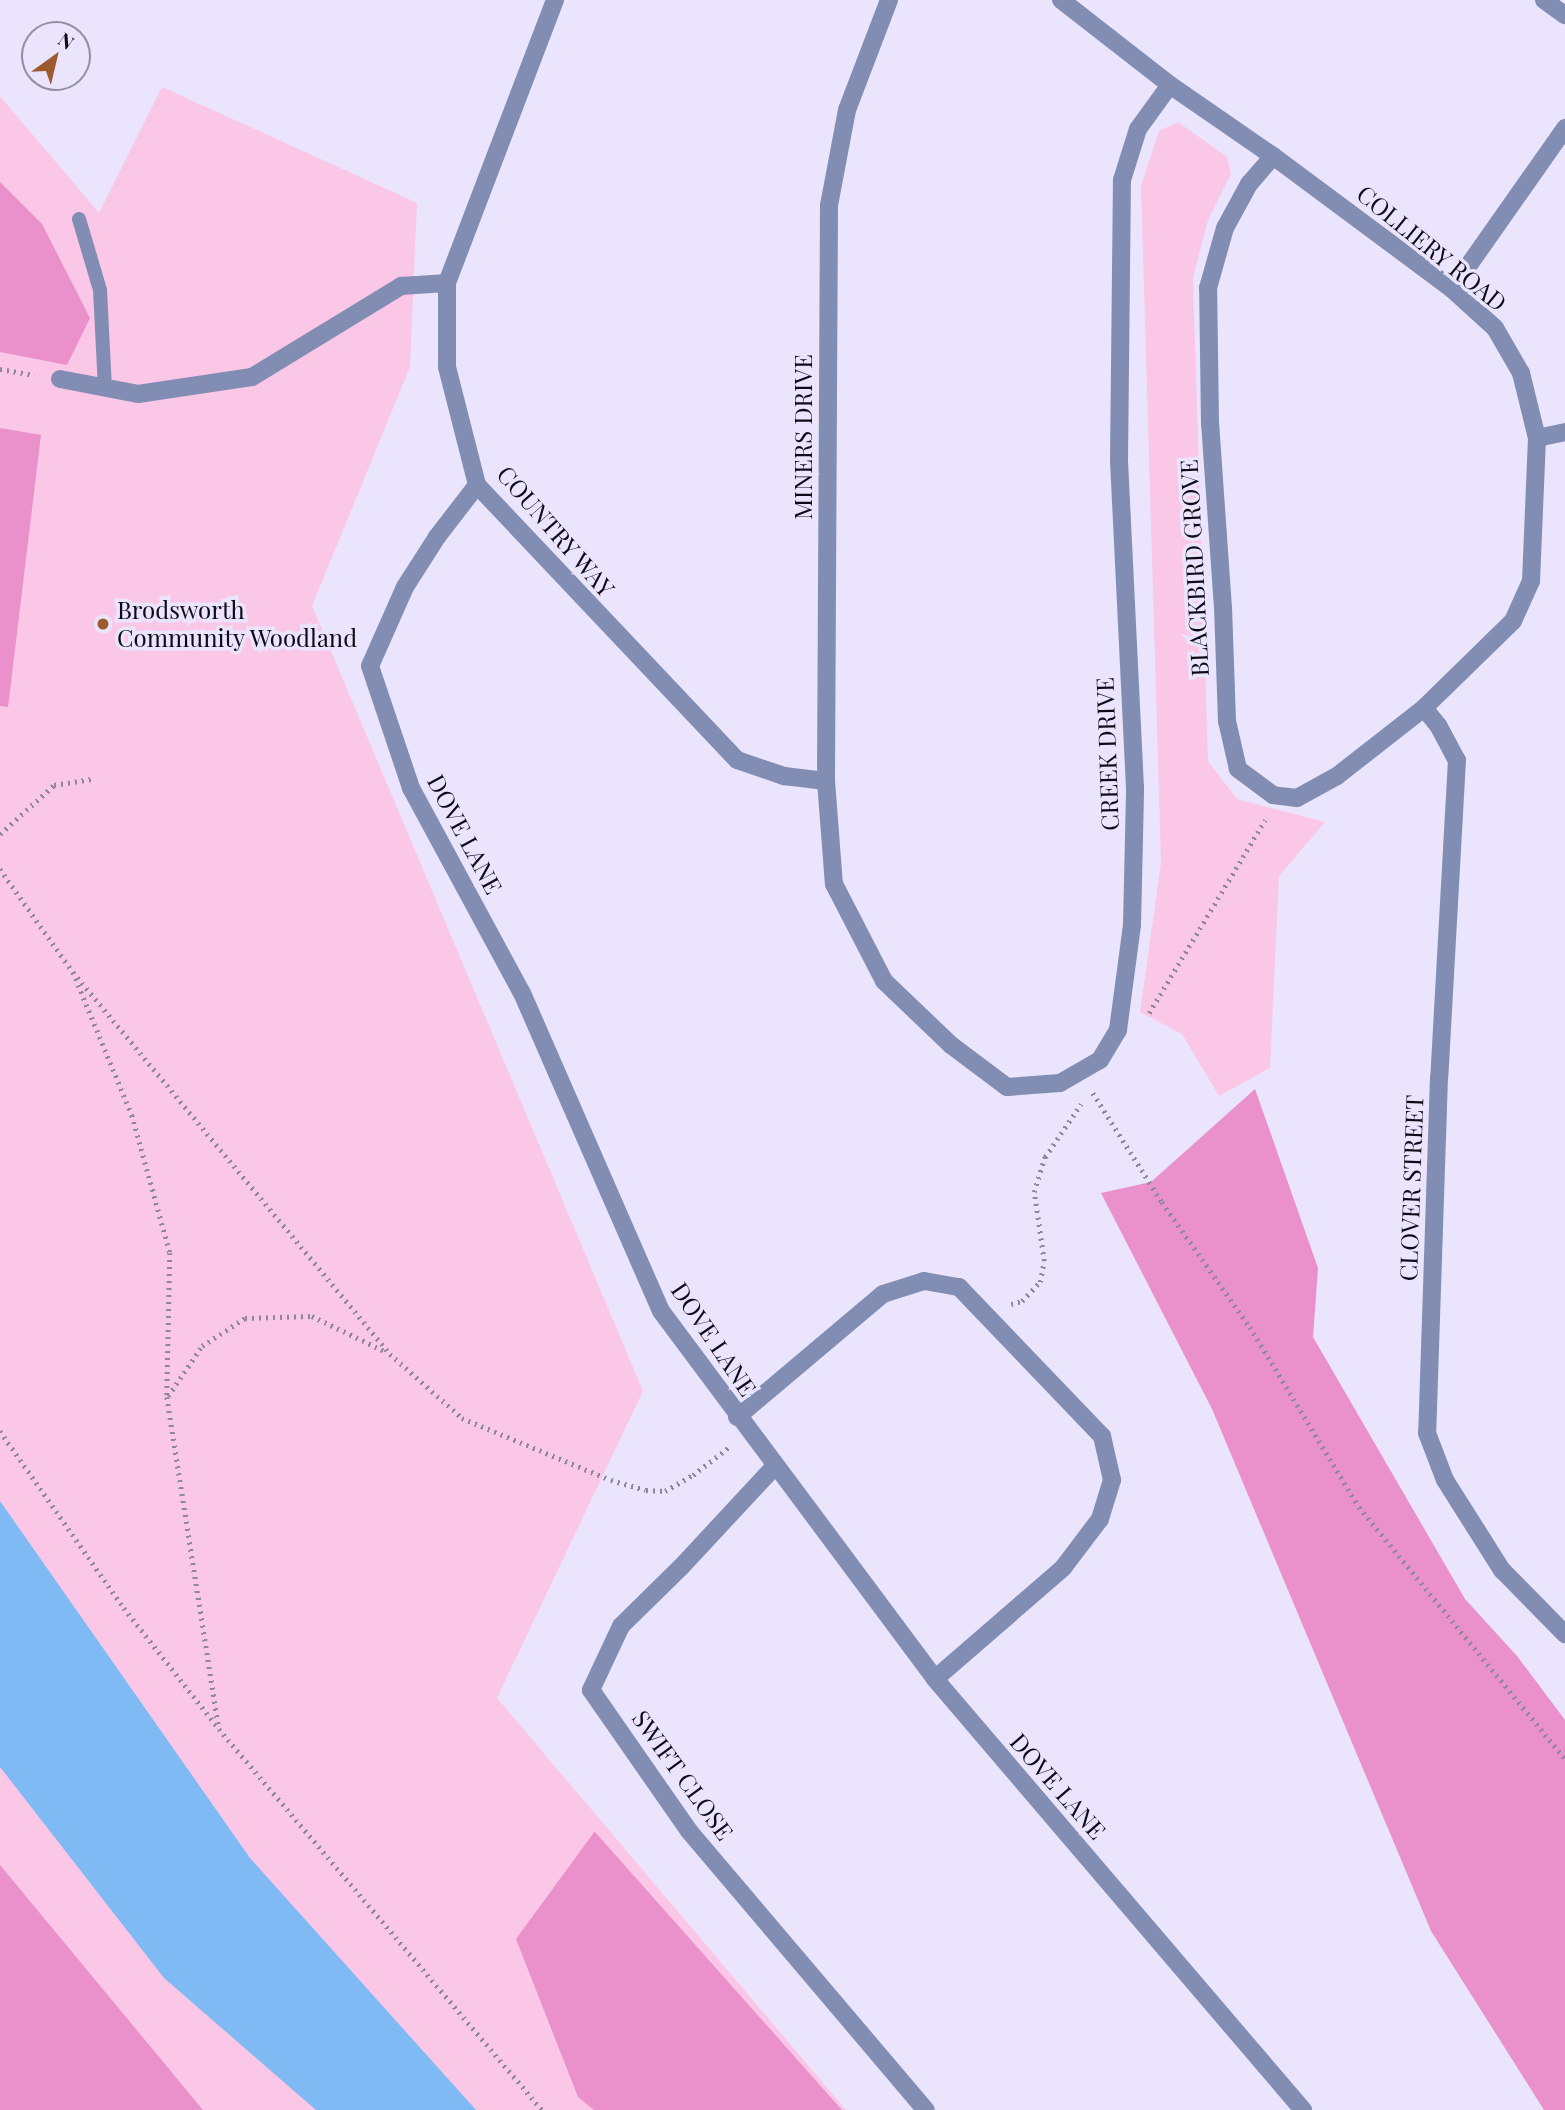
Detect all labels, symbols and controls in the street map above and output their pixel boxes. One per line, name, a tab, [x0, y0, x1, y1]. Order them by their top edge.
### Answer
north arrow	[21, 21, 91, 91]
text: N	[54, 26, 80, 55]
street label: COLLIERY ROAD	[1351, 179, 1513, 317]
street label: MINERS DRIVE	[789, 354, 817, 520]
street label: COUNTRY WAY	[491, 459, 621, 603]
street label: BLACKBIRD GROVE	[1174, 459, 1214, 677]
place label: Brodsworth Community Woodland	[117, 596, 359, 652]
marker: Brodsworth Community Woodland	[95, 616, 111, 632]
street label: CREEK DRIVE	[1090, 677, 1124, 831]
street label: DOVE LANE	[422, 769, 508, 899]
street label: CLOVER STREET	[1393, 1094, 1429, 1282]
street label: DOVE LANE	[665, 1277, 763, 1401]
street label: SWIFT CLOSE	[626, 1705, 740, 1845]
street label: DOVE LANE	[1004, 1727, 1112, 1845]

